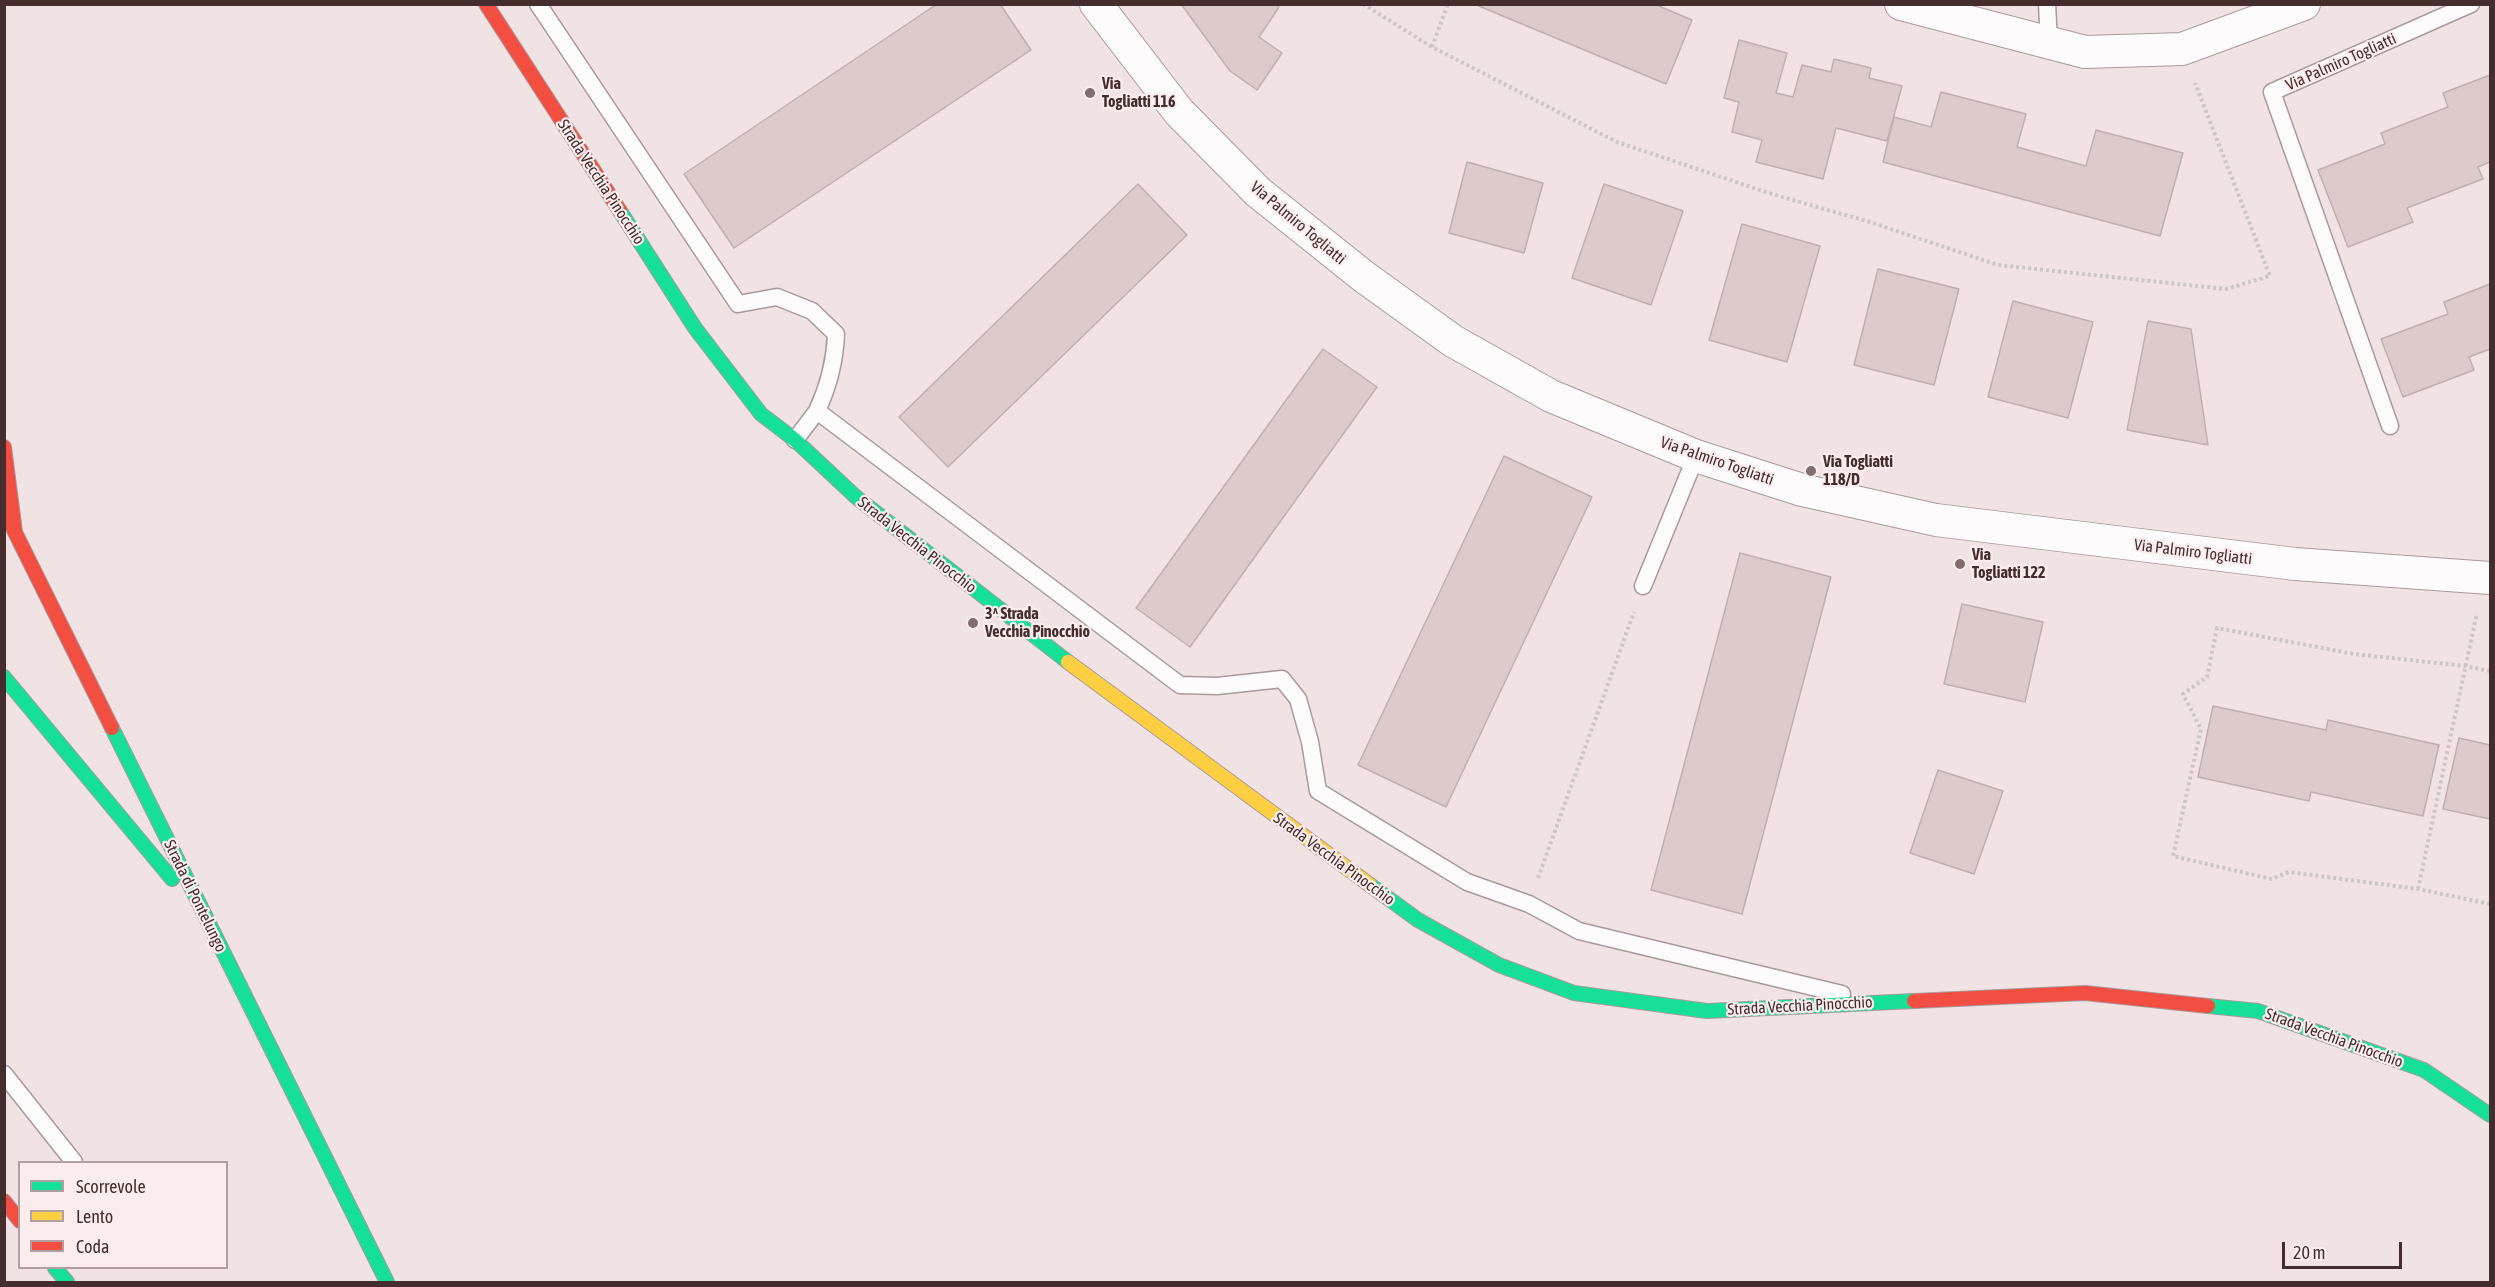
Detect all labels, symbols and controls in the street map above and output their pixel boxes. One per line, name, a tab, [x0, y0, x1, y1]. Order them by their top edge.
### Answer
street label: Via Palmiro Togliatti	[2283, 29, 2399, 95]
place label: Via Togliatti 116	[1102, 74, 1175, 112]
marker: Via Togliatti 116	[1083, 86, 1097, 100]
street label: Strada Vecchia Pinocchio	[553, 116, 649, 248]
street label: Via Palmiro Togliatti	[1246, 177, 1350, 269]
street label: Via Palmiro Togliatti	[1658, 433, 1776, 489]
place label: Via Togliatti 118/D	[1823, 452, 1893, 490]
marker: Via Togliatti 118/D	[1804, 464, 1818, 478]
street label: Strada Vecchia Pinocchio	[854, 493, 980, 597]
street label: Via Palmiro Togliatti	[2133, 535, 2253, 569]
place label: Via Togliatti 122	[1972, 545, 2045, 583]
marker: Via Togliatti 122	[1953, 557, 1967, 571]
place label: 3^ Strada Vecchia Pinocchio	[985, 604, 1090, 642]
marker: 3^ Strada Vecchia Pinocchio	[966, 616, 980, 630]
street label: Strada Vecchia Pinocchio	[1270, 809, 1398, 909]
street label: Strada di Pontelungo	[160, 837, 230, 955]
street label: Strada Vecchia Pinocchio	[1727, 993, 1873, 1019]
street label: Strada Vecchia Pinocchio	[2263, 1004, 2405, 1072]
legend	[18, 1161, 228, 1269]
text: Scorrevole	[76, 1176, 146, 1197]
text: Lento	[76, 1206, 113, 1227]
scale bar	[2285, 1230, 2405, 1268]
text: Coda	[76, 1236, 109, 1257]
text: 20 m	[2293, 1242, 2325, 1263]

